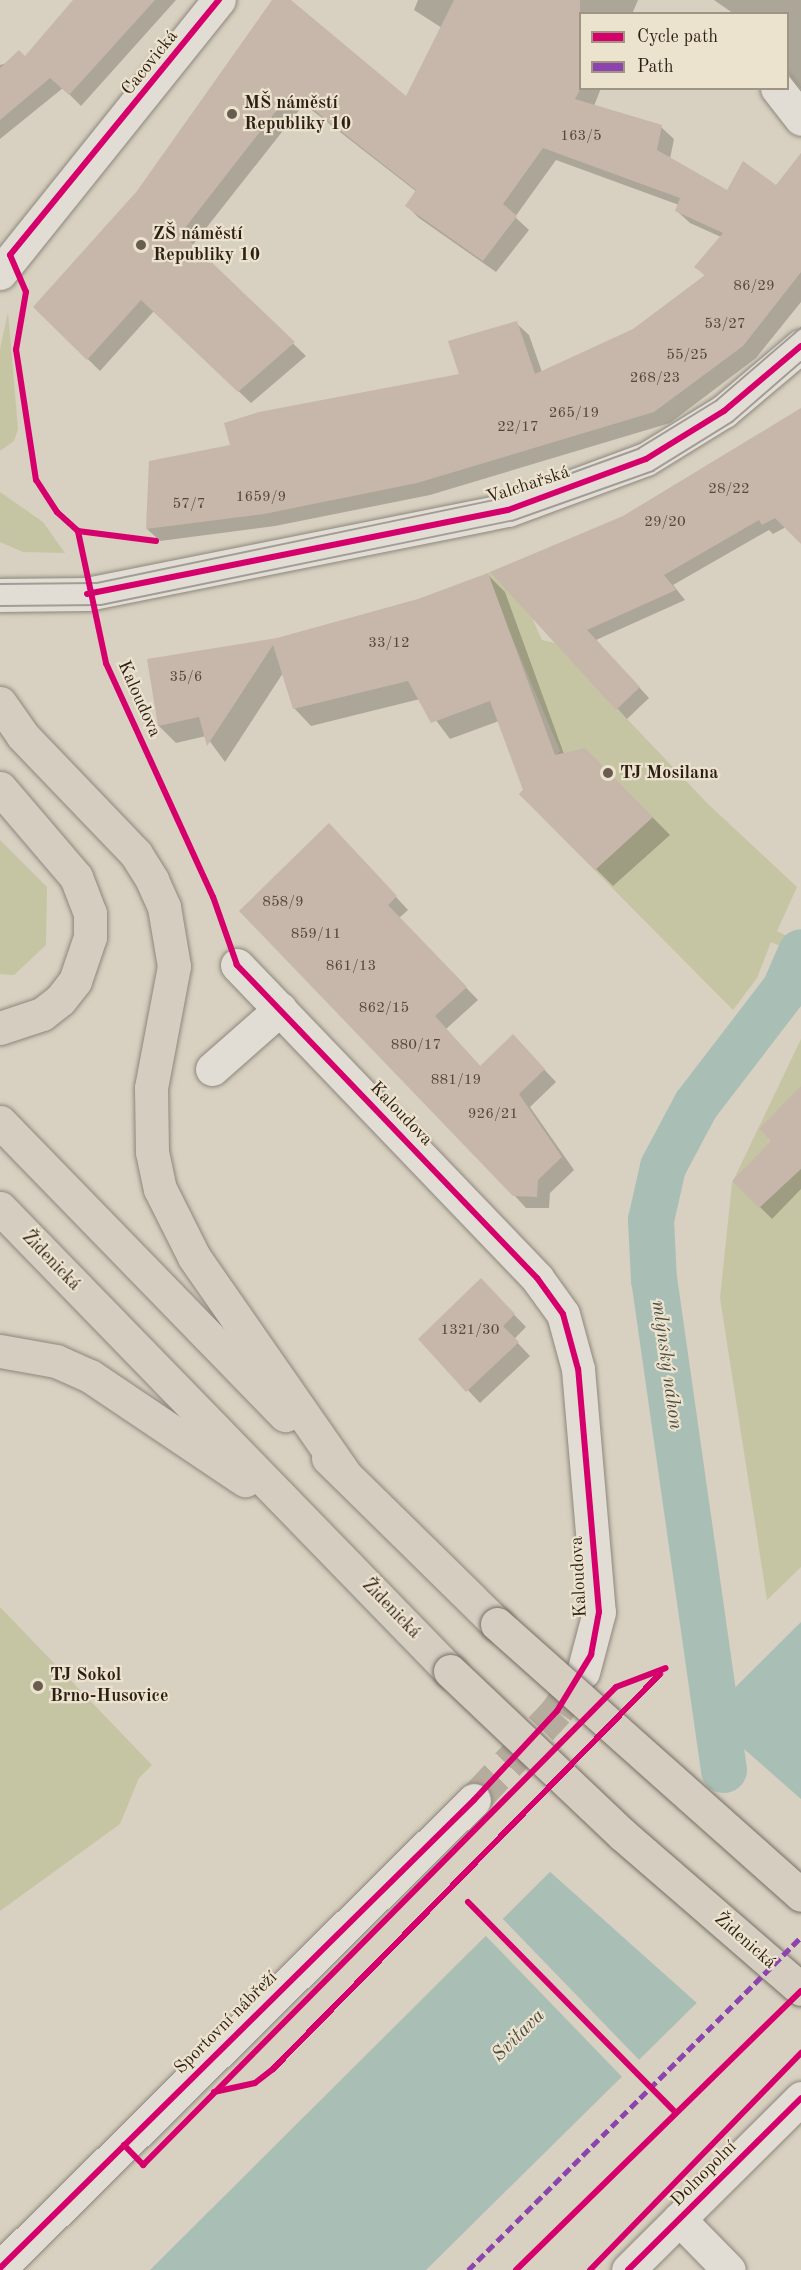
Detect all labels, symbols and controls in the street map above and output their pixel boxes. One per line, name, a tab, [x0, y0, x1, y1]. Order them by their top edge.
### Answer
legend	[579, 12, 789, 90]
street label: Cacovická	[117, 26, 183, 100]
text: Cycle path	[637, 28, 718, 46]
text: Path	[637, 58, 673, 76]
place label: MŠ náměstí Republiky 10	[244, 93, 351, 136]
marker: MŠ náměstí Republiky 10	[225, 107, 239, 121]
house number: 163/5	[560, 128, 602, 146]
place label: ZŠ náměstí Republiky 10	[153, 224, 260, 266]
marker: ZŠ náměstí Republiky 10	[134, 238, 148, 252]
house number: 86/29	[733, 278, 775, 296]
house number: 53/27	[704, 316, 746, 334]
house number: 55/25	[666, 347, 708, 365]
house number: 268/23	[630, 370, 680, 388]
house number: 265/19	[549, 405, 599, 423]
house number: 22/17	[497, 419, 539, 437]
street label: Valchařská	[484, 461, 572, 509]
house number: 28/22	[708, 481, 750, 499]
house number: 1659/9	[236, 489, 286, 507]
house number: 57/7	[173, 496, 205, 514]
house number: 29/20	[644, 514, 686, 532]
house number: 33/12	[368, 635, 410, 653]
street label: Kaloudova	[113, 657, 165, 741]
house number: 35/6	[170, 669, 202, 687]
place label: TJ Mosilana	[620, 762, 718, 784]
marker: TJ Mosilana	[601, 766, 615, 780]
house number: 858/9	[262, 894, 304, 912]
house number: 859/11	[291, 926, 341, 944]
house number: 861/13	[326, 958, 376, 976]
house number: 862/15	[359, 1000, 409, 1018]
house number: 880/17	[391, 1037, 441, 1055]
house number: 881/19	[431, 1072, 481, 1090]
street label: Kaloudova	[365, 1077, 437, 1151]
house number: 926/21	[468, 1106, 518, 1124]
street label: Židenická	[17, 1227, 85, 1295]
water label: mlýnský náhon	[645, 1299, 687, 1431]
house number: 1321/30	[441, 1322, 499, 1340]
street label: Kaloudova	[566, 1536, 592, 1618]
street label: Židenická	[357, 1575, 425, 1643]
place label: TJ Sokol Brno-Husovice	[50, 1665, 169, 1708]
marker: TJ Sokol Brno-Husovice	[31, 1679, 45, 1693]
street label: Židenická	[710, 1908, 780, 1974]
street label: Sportovní nábřeží	[170, 1967, 282, 2079]
water label: Svitava	[487, 2004, 551, 2068]
street label: Dolnopolní	[667, 2137, 741, 2211]

